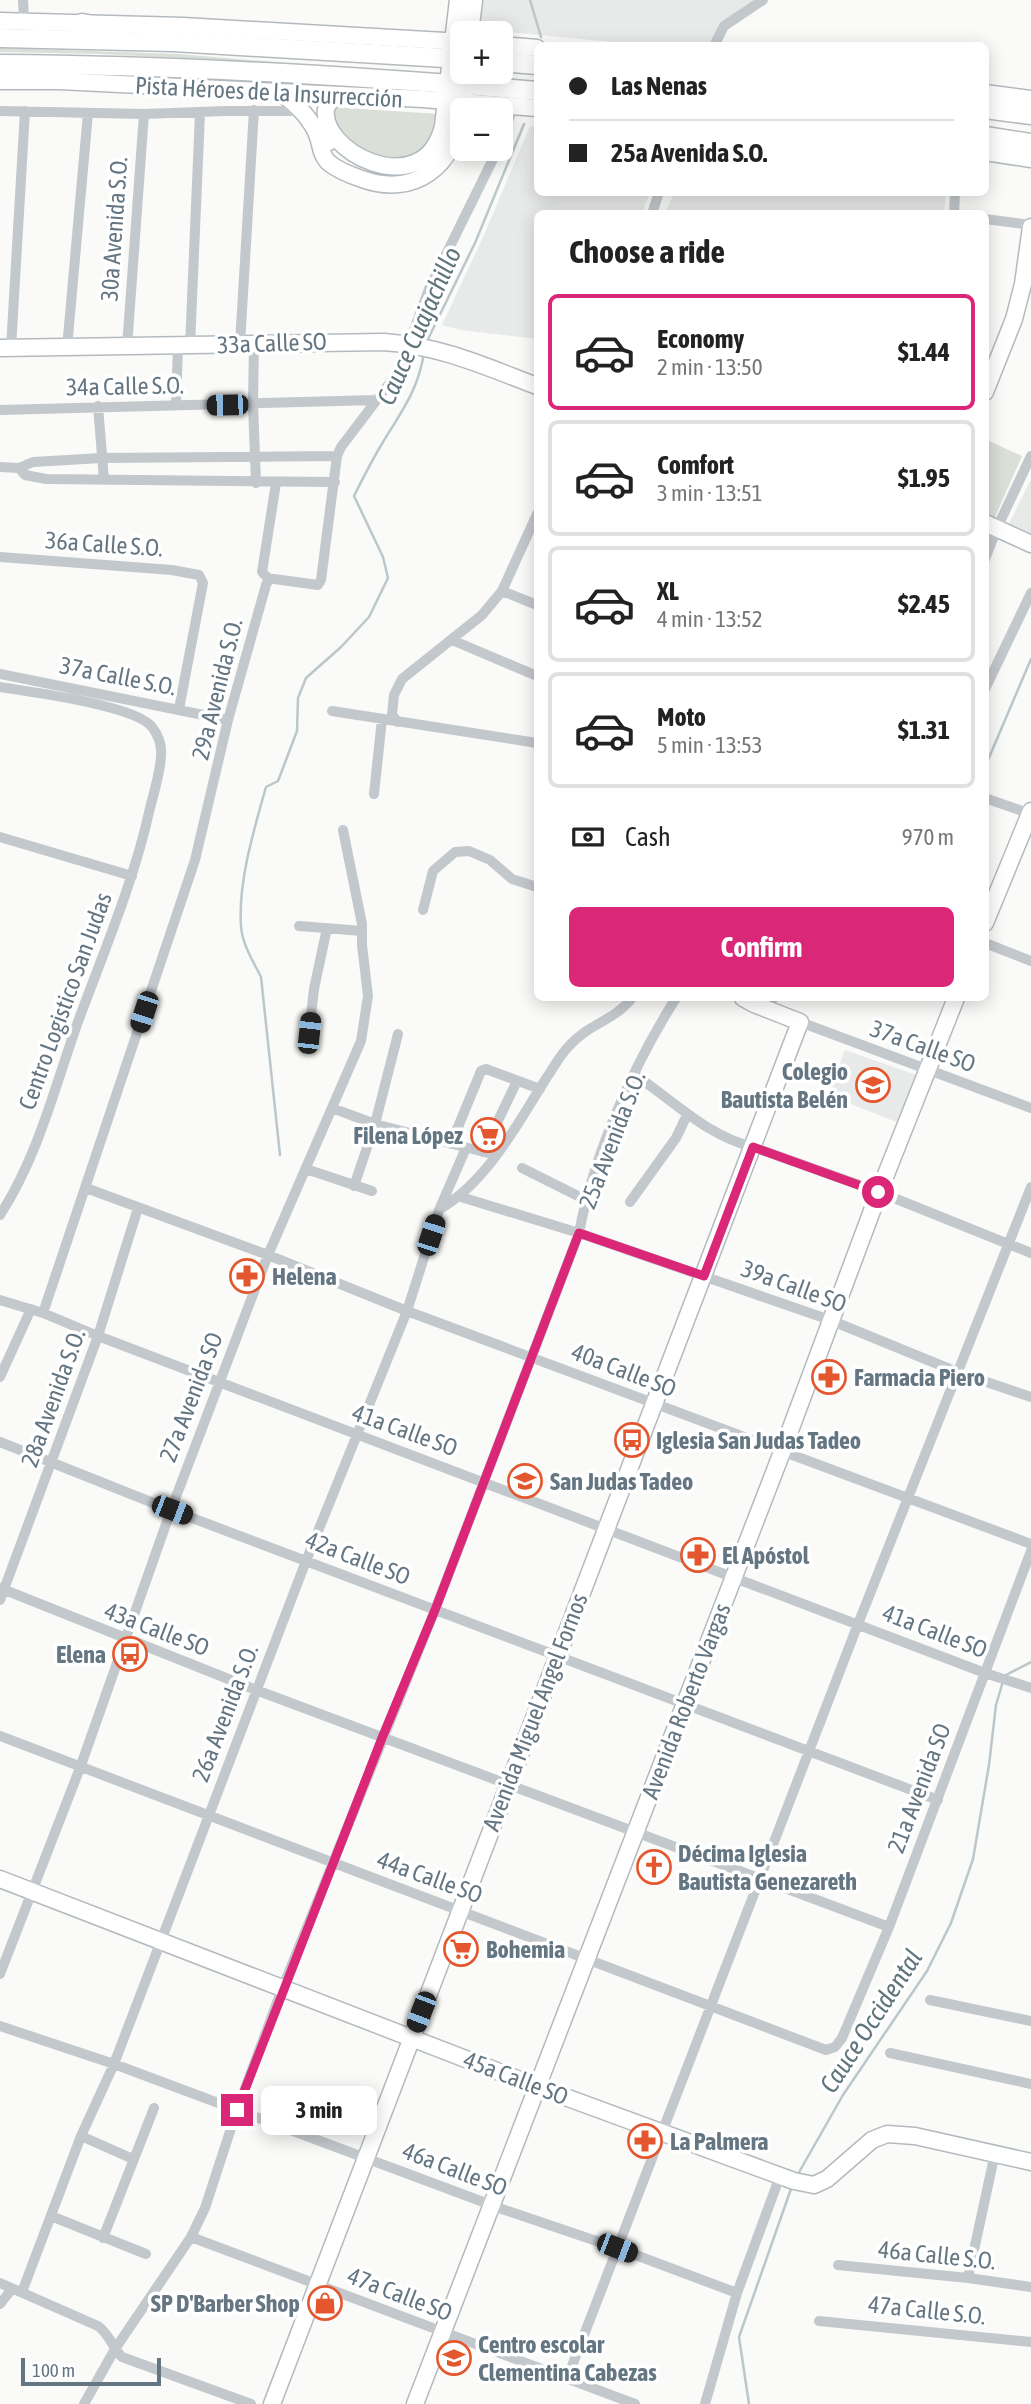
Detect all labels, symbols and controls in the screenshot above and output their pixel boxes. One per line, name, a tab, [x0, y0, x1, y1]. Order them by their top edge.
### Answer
map controls	[450, 21, 513, 161]
button: +	[450, 21, 513, 84]
text: Las Nenas	[611, 71, 707, 101]
street label: Pista Héroes de la Insurrección	[135, 72, 403, 112]
button: −	[450, 98, 513, 161]
text: 25a Avenida S.O.	[611, 138, 768, 168]
street label: 30a Avenida S.O.	[95, 156, 133, 302]
text: Choose a ride	[569, 233, 725, 270]
water label: Cauce Cuajachillo	[371, 242, 467, 410]
icon: car	[573, 321, 636, 384]
text: Economy	[657, 324, 744, 354]
street label: 33a Calle SO	[217, 328, 327, 358]
text: $1.44	[898, 337, 950, 367]
text: 2 min · 13:50	[657, 354, 763, 380]
street label: 34a Calle S.O.	[66, 371, 184, 401]
car	[206, 394, 249, 416]
icon: car	[573, 447, 636, 510]
text: Comfort	[657, 450, 734, 480]
text: $1.95	[898, 463, 950, 493]
text: 3 min · 13:51	[657, 480, 763, 506]
street label: 36a Calle S.O.	[44, 526, 164, 562]
icon: car	[573, 573, 636, 636]
text: XL	[657, 576, 679, 606]
text: $2.45	[898, 589, 950, 619]
text: 4 min · 13:52	[657, 606, 763, 632]
street label: 29a Avenida S.O.	[186, 616, 248, 762]
street label: 37a Calle S.O.	[58, 652, 178, 700]
icon: car	[573, 699, 636, 762]
text: Moto	[657, 702, 706, 732]
text: $1.31	[898, 715, 950, 745]
text: 5 min · 13:53	[657, 732, 763, 758]
icon: cash	[569, 818, 607, 856]
text: Cash	[625, 822, 671, 852]
text: 970 m	[902, 824, 954, 850]
street label: Centro Logistico San Judas	[13, 889, 117, 1113]
button: Confirm	[569, 907, 954, 987]
car	[128, 989, 161, 1035]
car	[297, 1011, 322, 1055]
street label: 37a Calle SO	[867, 1015, 979, 1077]
place label: Colegio Bautista Belén	[721, 1058, 848, 1113]
school or university icon: Colegio Bautista Belén	[854, 1066, 892, 1104]
street label: 25a Avenida S.O.	[574, 1068, 650, 1212]
supermarket icon: Filena López	[469, 1116, 507, 1154]
place label: Filena López	[353, 1122, 463, 1149]
route start	[862, 1176, 894, 1208]
car	[415, 1212, 448, 1258]
street label: 39a Calle SO	[738, 1255, 850, 1317]
pharmacy icon: Helena	[228, 1257, 266, 1295]
place label: Helena	[272, 1263, 337, 1290]
street label: 28a Avenida S.O.	[16, 1326, 90, 1470]
street label: 27a Avenida SO	[154, 1328, 228, 1466]
street label: 40a Calle SO	[568, 1338, 680, 1402]
pharmacy icon: Farmacia Piero	[810, 1358, 848, 1396]
place label: Farmacia Piero	[854, 1364, 985, 1391]
street label: 41a Calle SO	[349, 1399, 461, 1461]
bus stop icon: Iglesia San Judas Tadeo	[613, 1421, 651, 1459]
place label: Iglesia San Judas Tadeo	[656, 1427, 861, 1454]
school or university icon: San Judas Tadeo	[506, 1462, 544, 1500]
place label: San Judas Tadeo	[550, 1468, 693, 1495]
car	[149, 1493, 196, 1527]
street label: 42a Calle SO	[302, 1526, 414, 1590]
pharmacy icon: El Apóstol	[679, 1536, 717, 1574]
place label: El Apóstol	[722, 1542, 810, 1569]
street label: Avenida Miguel Angel Fornos	[477, 1589, 593, 1835]
street label: 43a Calle SO	[101, 1597, 213, 1661]
street label: 41a Calle SO	[879, 1599, 991, 1663]
street label: Avenida Roberto Vargas	[636, 1600, 736, 1802]
bus stop icon: Elena	[111, 1635, 149, 1673]
place label: Elena	[56, 1641, 106, 1668]
street label: 26a Avenida S.O.	[187, 1641, 263, 1785]
street label: 21a Avenida SO	[882, 1719, 956, 1857]
place label: Décima Iglesia Bautista Genezareth	[678, 1840, 857, 1895]
street label: 44a Calle SO	[374, 1846, 486, 1908]
church icon: Décima Iglesia Bautista Genezareth	[635, 1848, 673, 1886]
supermarket icon: Bohemia	[442, 1930, 480, 1968]
place label: Bohemia	[486, 1936, 565, 1963]
water label: Cauce Occidental	[814, 1944, 928, 2098]
car	[404, 1989, 439, 2035]
street label: 45a Calle SO	[460, 2046, 572, 2110]
callout: 3 min	[262, 2086, 377, 2134]
route end	[221, 2094, 253, 2126]
text: 3 min	[296, 2097, 342, 2123]
pharmacy icon: La Palmera	[626, 2122, 664, 2160]
place label: La Palmera	[670, 2128, 768, 2155]
street label: 46a Calle SO	[399, 2137, 511, 2201]
car	[594, 2231, 641, 2265]
street label: 46a Calle S.O.	[877, 2235, 997, 2275]
street label: 47a Calle SO	[344, 2262, 456, 2326]
shop icon: SP D'Barber Shop	[306, 2284, 344, 2322]
place label: SP D'Barber Shop	[151, 2290, 300, 2317]
street label: 47a Calle S.O.	[867, 2290, 987, 2330]
place label: Centro escolar Clementina Cabezas	[478, 2331, 657, 2386]
school or university icon: Centro escolar Clementina Cabezas	[435, 2339, 473, 2377]
scale bar	[21, 2355, 161, 2387]
text: 100 m	[32, 2359, 75, 2381]

